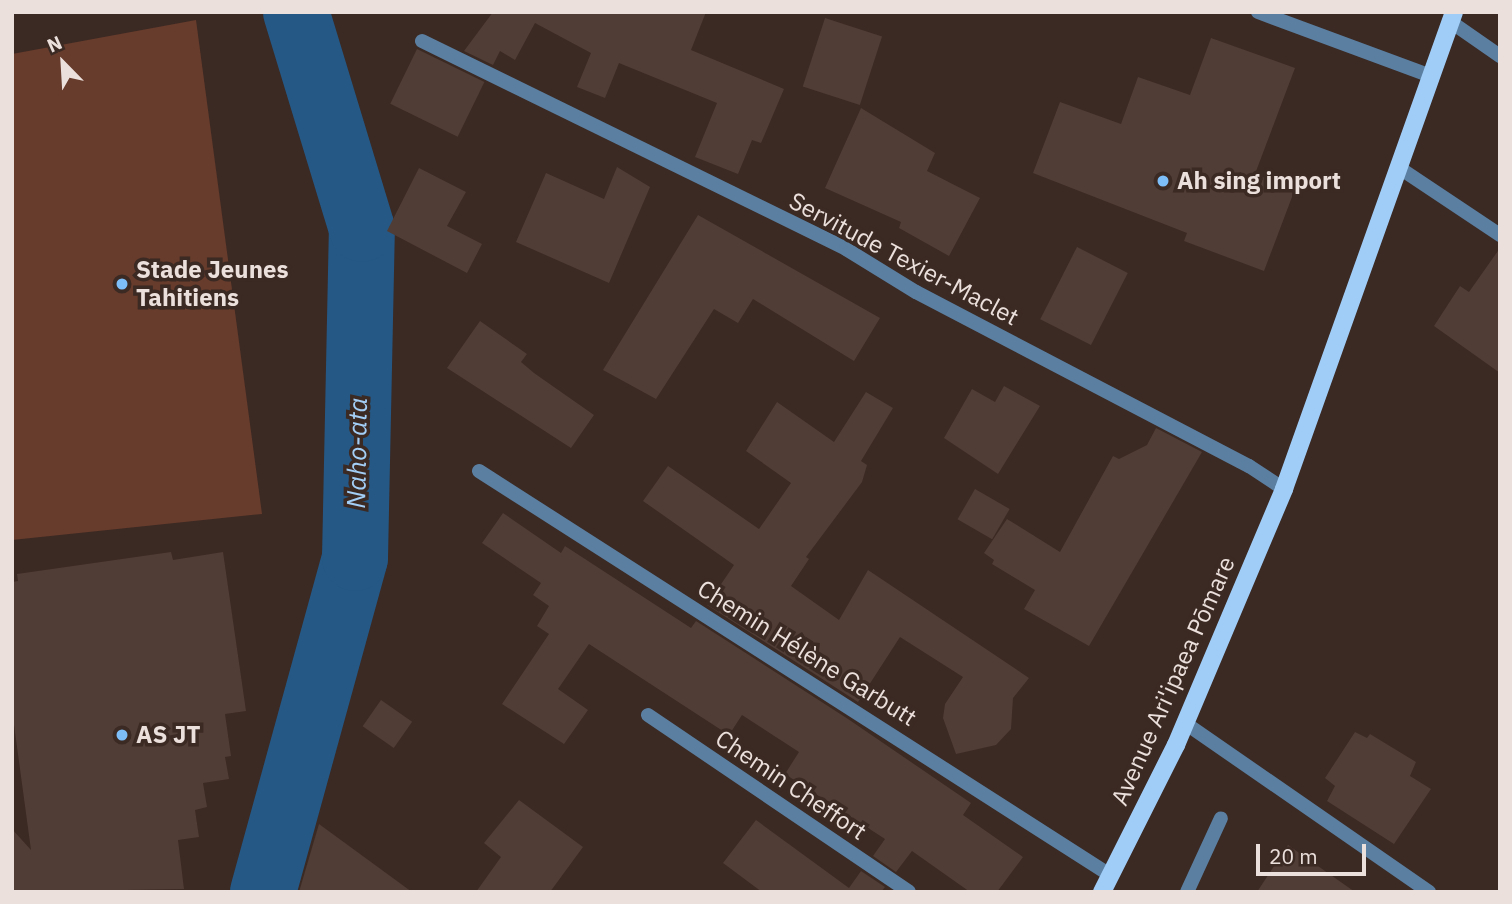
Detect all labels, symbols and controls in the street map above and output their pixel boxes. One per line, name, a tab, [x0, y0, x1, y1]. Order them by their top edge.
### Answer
north arrow	[28, 28, 98, 98]
text: N	[43, 30, 66, 58]
place label: Ah sing import	[1177, 167, 1341, 195]
marker: Ah sing import	[1155, 173, 1171, 189]
street label: Servitude Texier-Maclet	[784, 186, 1024, 332]
place label: Stade Jeunes Tahitiens	[136, 256, 289, 312]
marker: Stade Jeunes Tahitiens	[114, 276, 130, 292]
water label: Naho-ata	[340, 397, 374, 509]
street label: Avenue Ari'ipaea Pōmare	[1105, 552, 1241, 810]
street label: Chemin Hélène Garbutt	[692, 574, 922, 732]
place label: AS JT	[136, 721, 201, 749]
street label: Chemin Cheffort	[710, 724, 872, 846]
marker: AS JT	[114, 727, 130, 743]
scale bar	[1260, 830, 1370, 874]
text: 20 m	[1269, 842, 1318, 870]

